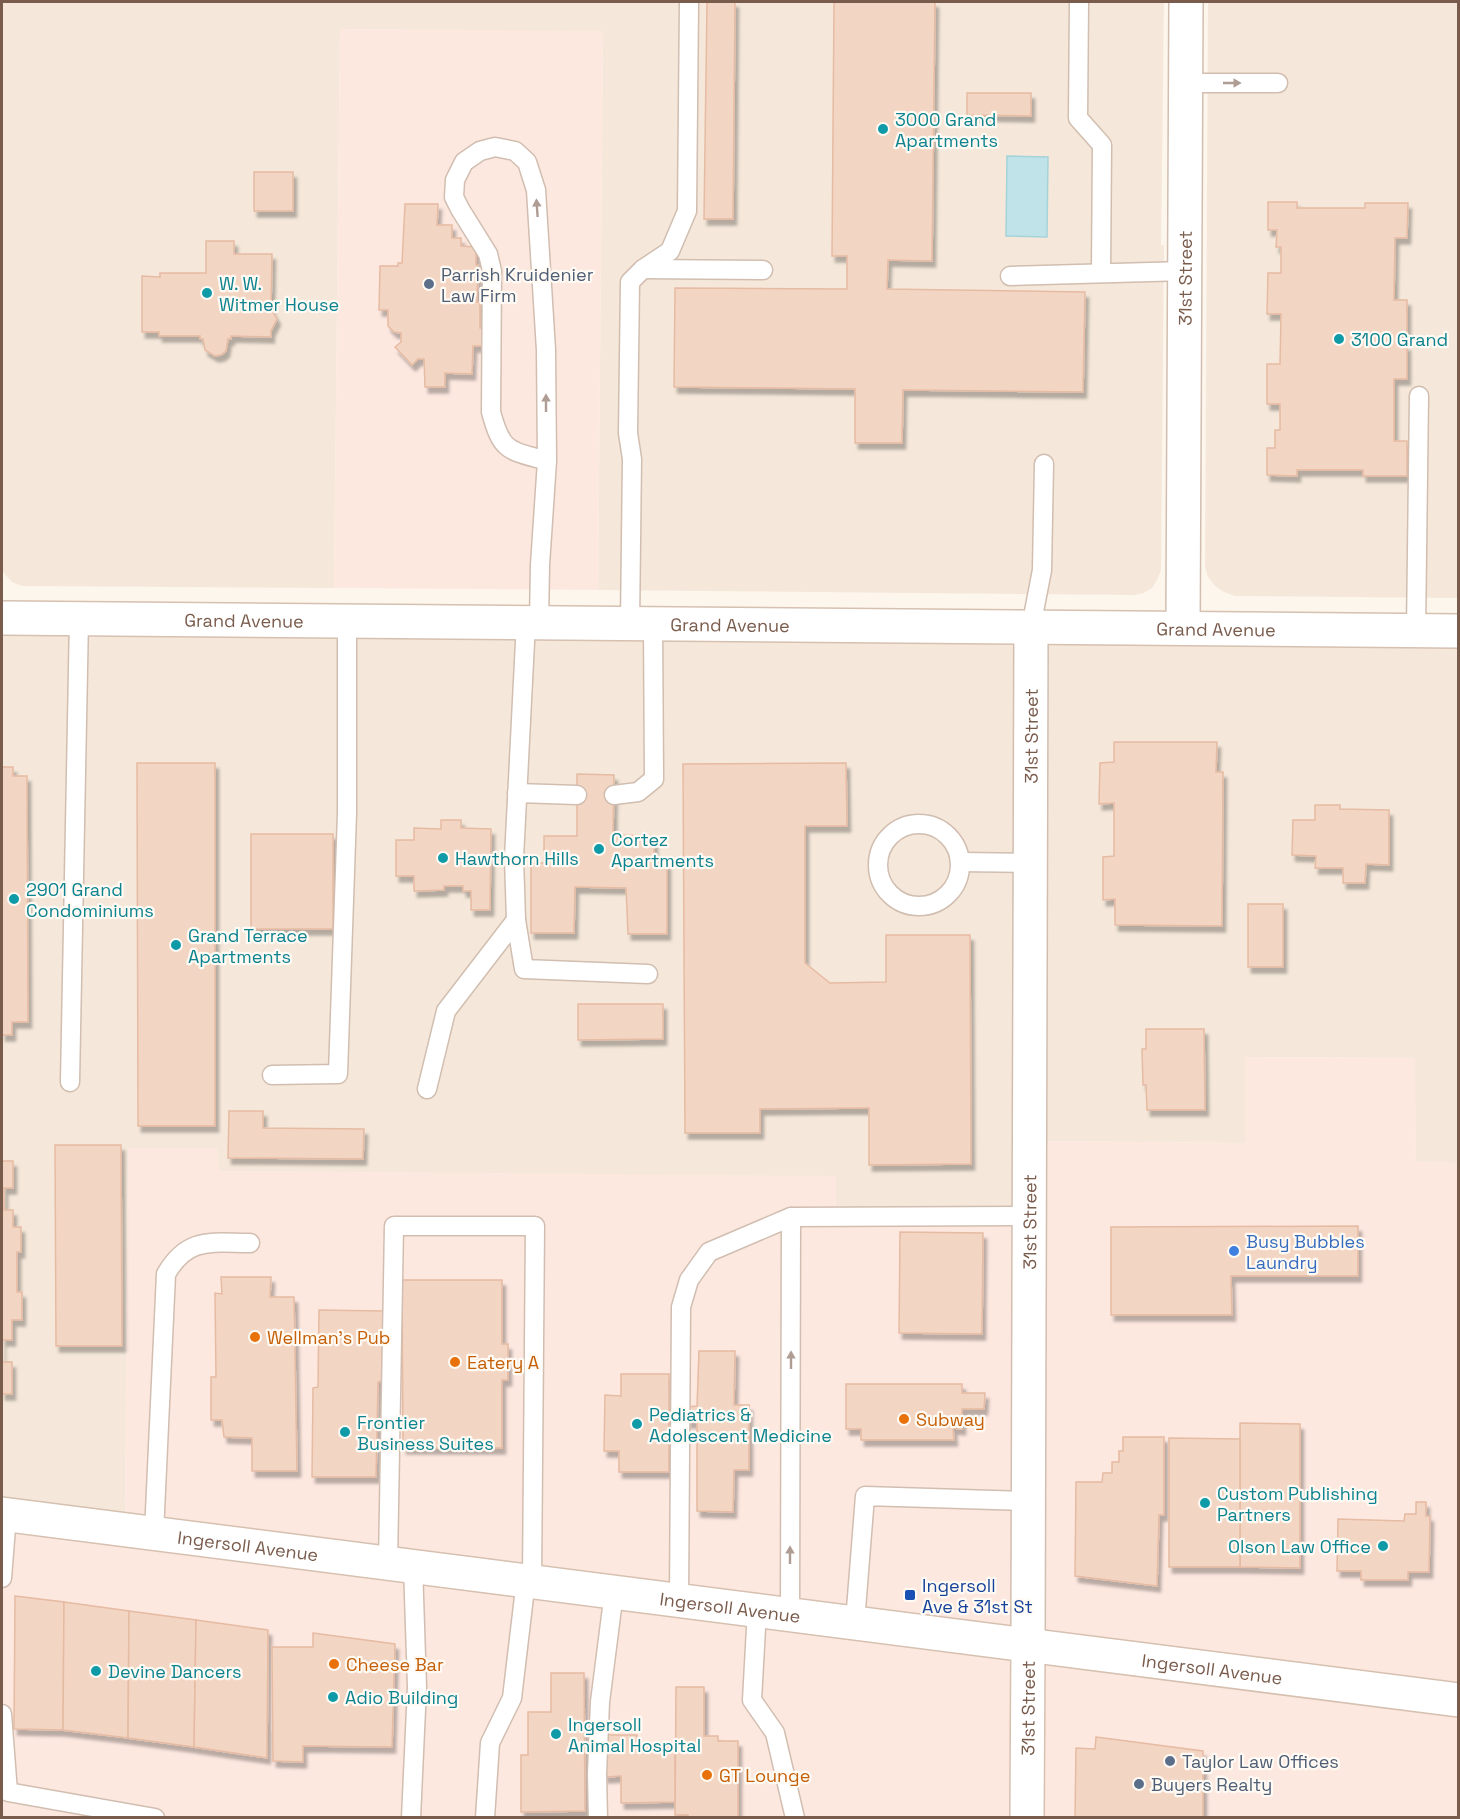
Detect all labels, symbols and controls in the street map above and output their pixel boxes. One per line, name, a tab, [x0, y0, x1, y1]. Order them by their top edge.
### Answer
one-way arrow	[1223, 78, 1242, 88]
place label: 3000 Grand Apartments	[895, 108, 998, 152]
marker: 3000 Grand Apartments	[876, 122, 890, 136]
one-way arrow	[532, 199, 541, 218]
street label: 31st Street	[1173, 230, 1196, 326]
place label: Parrish Kruidenier Law Firm	[441, 263, 594, 307]
place label: W. W. Witmer House	[219, 272, 339, 316]
marker: Parrish Kruidenier Law Firm	[422, 277, 436, 291]
marker: W. W. Witmer House	[200, 286, 214, 300]
place label: 3100 Grand	[1351, 328, 1448, 351]
marker: 3100 Grand	[1332, 332, 1346, 346]
one-way arrow	[541, 393, 551, 412]
street label: Grand Avenue	[184, 608, 304, 632]
street label: Grand Avenue	[670, 612, 790, 637]
street label: Grand Avenue	[1156, 617, 1276, 641]
street label: 31st Street	[1019, 688, 1042, 784]
place label: Cortez Apartments	[611, 828, 714, 872]
marker: Cortez Apartments	[592, 842, 606, 856]
place label: Hawthorn Hills	[455, 847, 579, 870]
marker: Hawthorn Hills	[436, 851, 450, 865]
place label: 2901 Grand Condominiums	[26, 878, 154, 922]
marker: 2901 Grand Condominiums	[7, 892, 21, 906]
place label: Grand Terrace Apartments	[188, 924, 308, 968]
marker: Grand Terrace Apartments	[169, 938, 183, 952]
street label: 31st Street	[1018, 1174, 1041, 1270]
place label: Busy Bubbles Laundry	[1246, 1230, 1365, 1274]
marker: Busy Bubbles Laundry	[1227, 1244, 1241, 1258]
place label: Wellman's Pub	[267, 1326, 390, 1349]
marker: Wellman's Pub	[248, 1330, 262, 1344]
place label: Eatery A	[467, 1351, 539, 1374]
one-way arrow	[786, 1351, 796, 1370]
marker: Eatery A	[448, 1355, 462, 1369]
place label: Pediatrics & Adolescent Medicine	[649, 1403, 832, 1447]
place label: Subway	[916, 1408, 985, 1431]
place label: Frontier Business Suites	[357, 1411, 494, 1455]
marker: Subway	[897, 1412, 911, 1426]
marker: Pediatrics & Adolescent Medicine	[630, 1417, 644, 1431]
marker: Frontier Business Suites	[338, 1425, 352, 1439]
place label: Custom Publishing Partners	[1217, 1482, 1378, 1526]
marker: Custom Publishing Partners	[1198, 1496, 1212, 1510]
street label: Ingersoll Avenue	[176, 1525, 320, 1566]
place label: Olson Law Office	[1228, 1535, 1371, 1558]
marker: Olson Law Office	[1376, 1539, 1390, 1553]
one-way arrow	[785, 1546, 795, 1565]
place label: Ingersoll Ave & 31st St	[922, 1574, 1033, 1618]
street label: Ingersoll Avenue	[658, 1587, 802, 1627]
marker: Ingersoll Ave & 31st St	[903, 1588, 917, 1602]
street label: Ingersoll Avenue	[1140, 1648, 1284, 1689]
place label: Cheese Bar	[346, 1653, 444, 1676]
marker: Cheese Bar	[327, 1657, 341, 1671]
place label: Devine Dancers	[108, 1660, 241, 1683]
street label: 31st Street	[1016, 1660, 1039, 1756]
marker: Devine Dancers	[89, 1664, 103, 1678]
place label: Adio Building	[345, 1686, 458, 1709]
marker: Adio Building	[326, 1690, 340, 1704]
place label: Ingersoll Animal Hospital	[568, 1713, 701, 1757]
marker: Ingersoll Animal Hospital	[549, 1727, 563, 1741]
place label: Taylor Law Offices	[1182, 1750, 1339, 1773]
marker: Taylor Law Offices	[1163, 1754, 1177, 1768]
place label: GT Lounge	[719, 1764, 810, 1787]
marker: GT Lounge	[700, 1768, 714, 1782]
place label: Buyers Realty	[1151, 1773, 1272, 1796]
marker: Buyers Realty	[1132, 1777, 1146, 1791]

